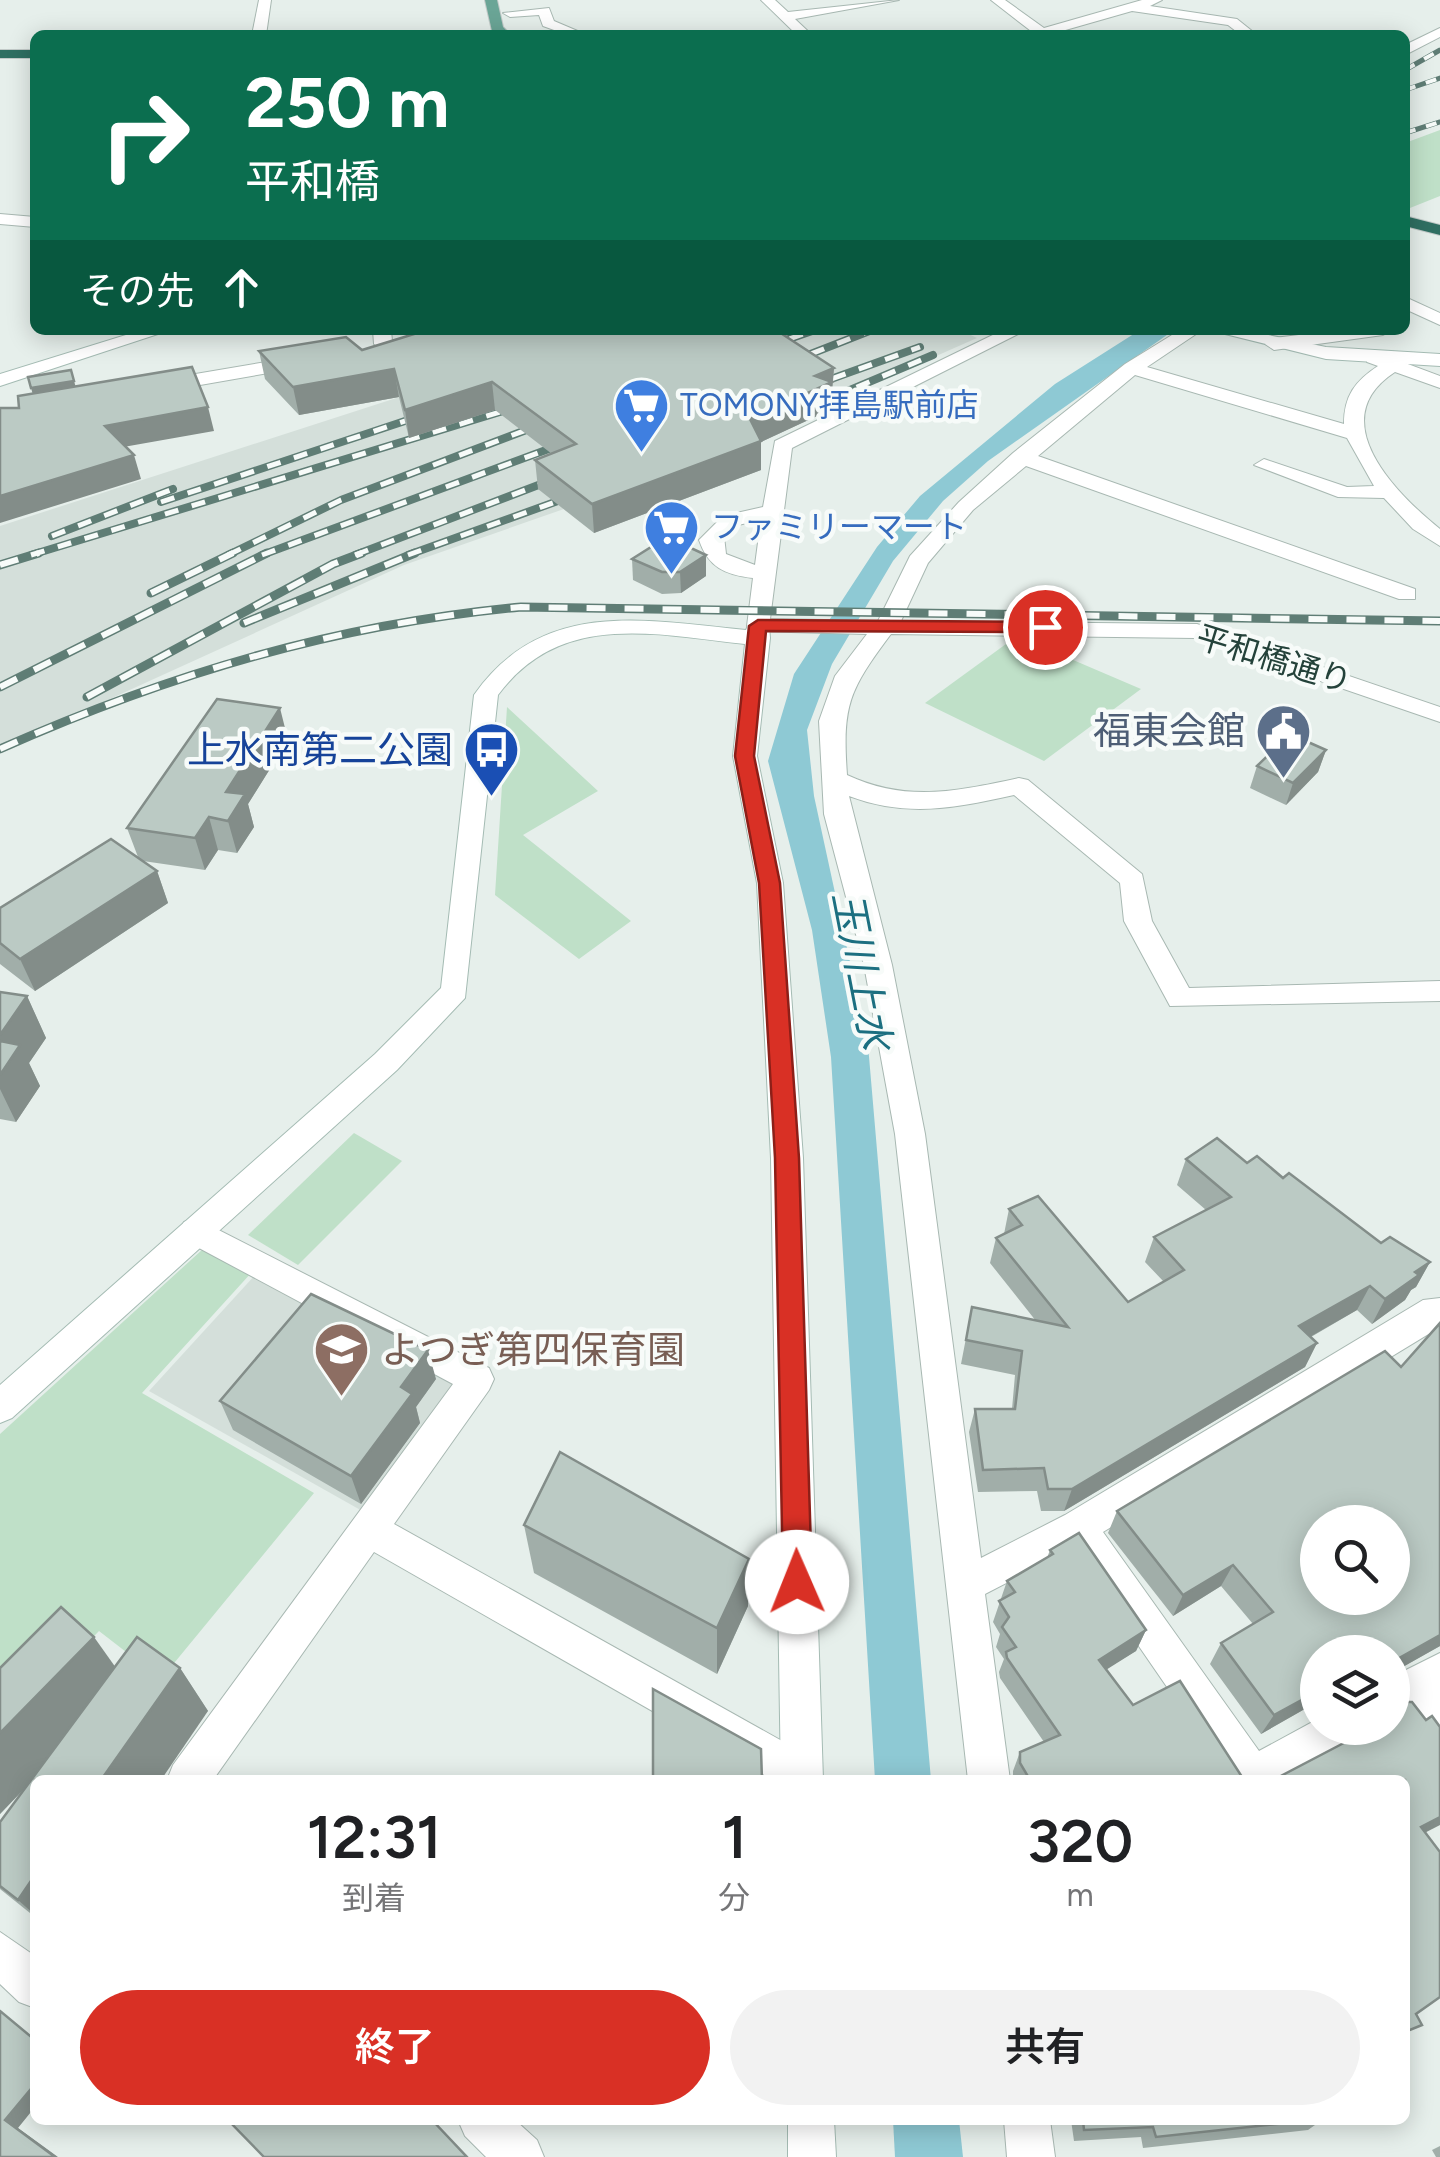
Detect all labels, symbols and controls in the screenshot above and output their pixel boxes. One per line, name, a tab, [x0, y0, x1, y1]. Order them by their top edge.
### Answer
text: 250 m	[245, 60, 449, 145]
icon: right	[80, 70, 210, 200]
text: 平和橋	[245, 154, 380, 208]
icon: ahead	[214, 260, 269, 315]
text: その先	[80, 268, 194, 314]
supermarket icon: TOMONY拝島駅前店	[611, 375, 671, 454]
place label: TOMONY拝島駅前店	[680, 386, 979, 424]
supermarket icon: ファミリーマート	[642, 497, 702, 576]
place label: ファミリーマート	[711, 508, 967, 546]
pin	[1003, 585, 1088, 670]
icon: arrive	[1018, 600, 1073, 655]
street label: 平和橋通り	[1192, 617, 1356, 701]
public building icon: 福東会館	[1254, 701, 1314, 780]
place label: 福東会館	[1093, 708, 1245, 754]
bus stop icon: 上水南第二公園	[462, 720, 522, 799]
place label: 上水南第二公園	[187, 727, 453, 773]
water label: 玉川上水	[823, 887, 902, 1057]
school or university icon: よつぎ第四保育園	[312, 1320, 372, 1399]
place label: よつぎ第四保育園	[381, 1327, 685, 1373]
map controls	[1300, 1505, 1410, 1745]
button: search	[1300, 1505, 1410, 1615]
position arrow	[745, 1530, 849, 1634]
button: layers	[1300, 1635, 1410, 1745]
text: 12:31	[307, 1801, 441, 1873]
text: 1	[722, 1801, 747, 1873]
text: 320	[1027, 1805, 1133, 1877]
text: m	[1066, 1876, 1094, 1914]
text: 到着	[342, 1879, 406, 1917]
text: 分	[718, 1879, 750, 1917]
button: 終了	[80, 1990, 710, 2105]
button: 共有	[730, 1990, 1360, 2105]

